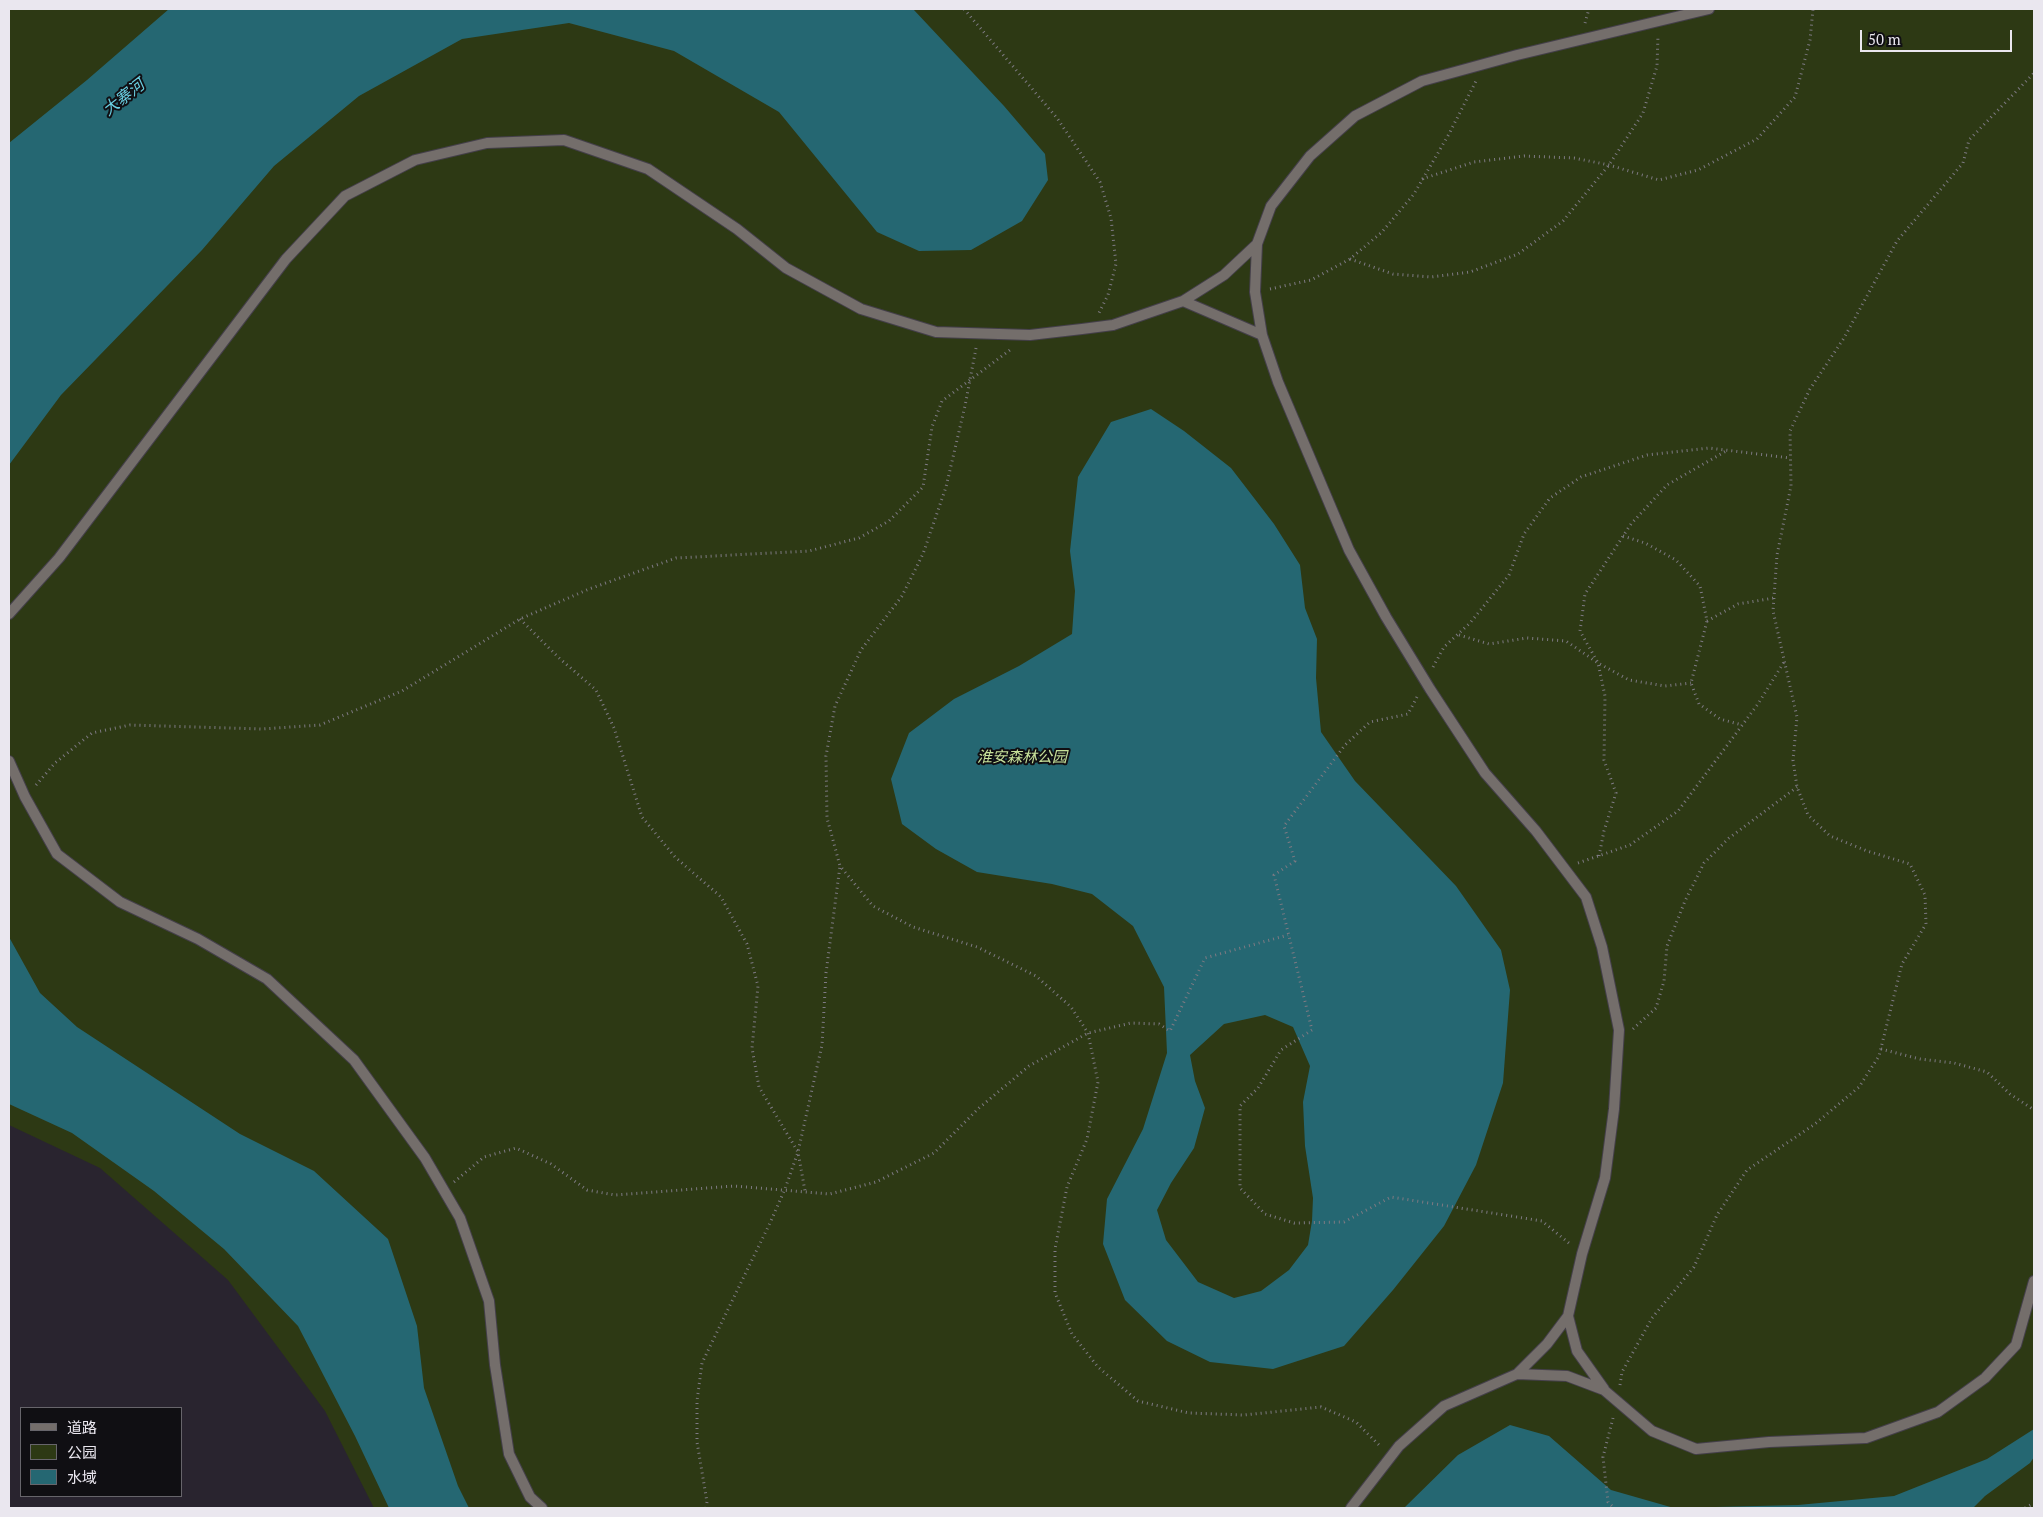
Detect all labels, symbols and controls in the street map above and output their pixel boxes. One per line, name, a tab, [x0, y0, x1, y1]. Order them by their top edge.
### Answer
scale bar	[1863, 20, 2016, 52]
text: 50 m	[1868, 29, 1901, 49]
water label: 大寨河	[99, 76, 149, 120]
park label: 淮安森林公园	[977, 749, 1067, 767]
legend	[20, 1407, 182, 1497]
text: 道路	[67, 1417, 97, 1437]
text: 公园	[67, 1442, 97, 1462]
text: 水域	[67, 1467, 97, 1487]

